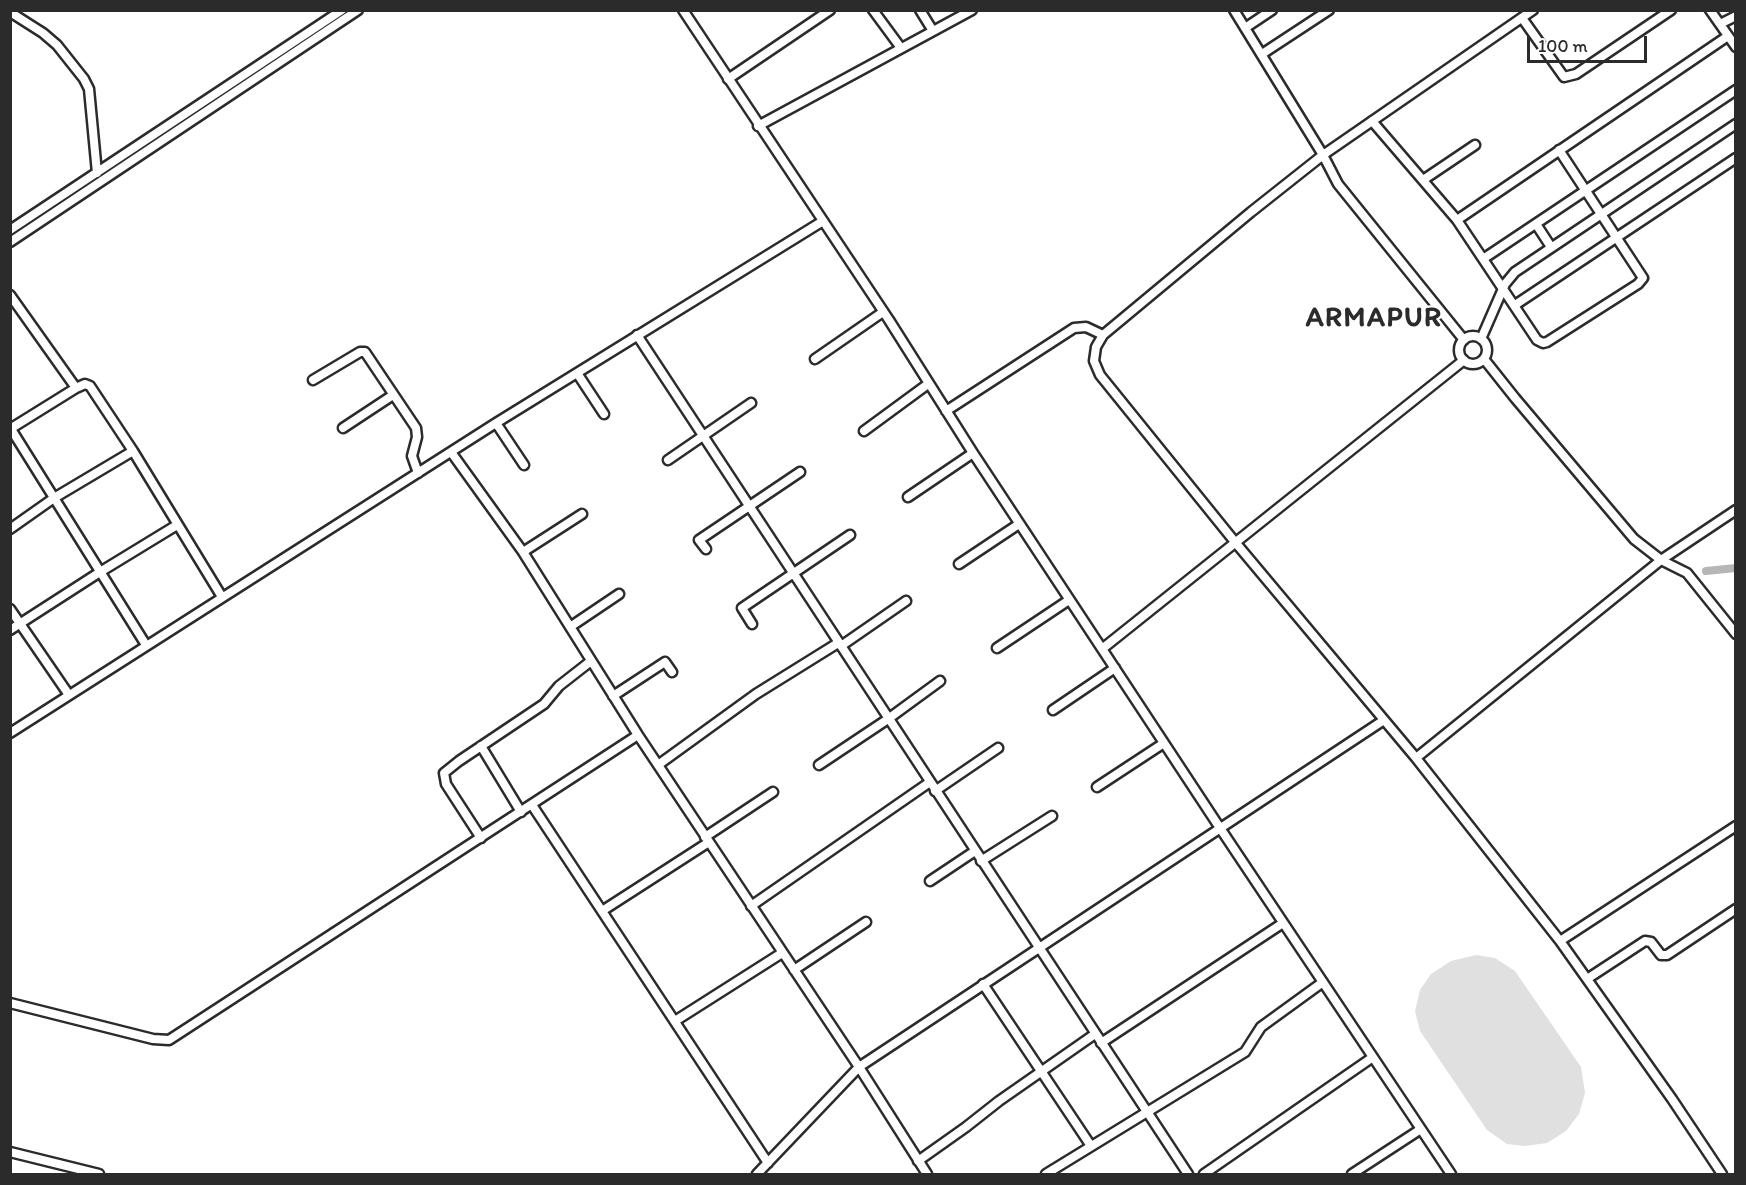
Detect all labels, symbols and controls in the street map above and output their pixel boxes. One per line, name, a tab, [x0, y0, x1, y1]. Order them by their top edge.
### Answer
scale bar	[1530, 24, 1650, 62]
text: 100 m	[1538, 35, 1588, 57]
district label: ARMAPUR	[1305, 302, 1443, 336]

